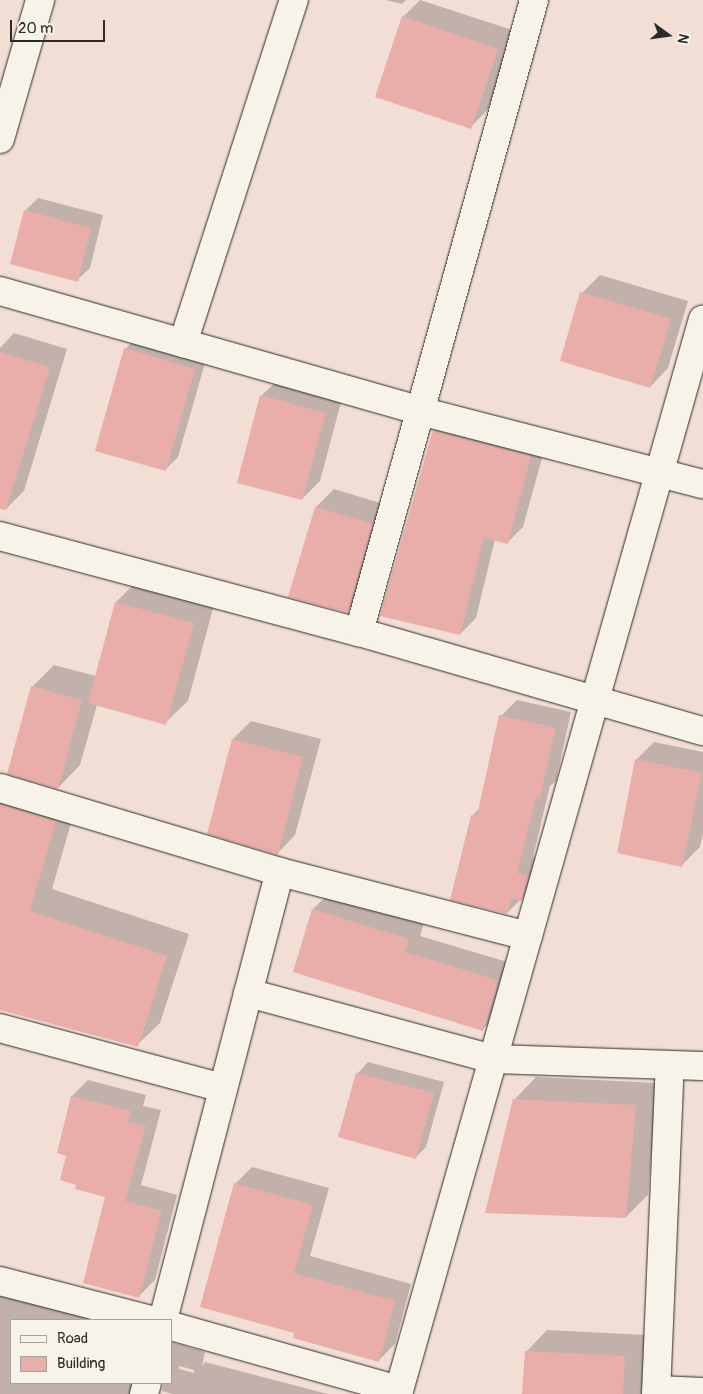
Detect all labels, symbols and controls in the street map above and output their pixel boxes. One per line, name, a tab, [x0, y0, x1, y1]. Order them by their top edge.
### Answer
scale bar	[12, 10, 108, 42]
north arrow	[643, 10, 693, 60]
text: 20 m	[18, 19, 53, 38]
text: N	[674, 32, 692, 45]
legend	[10, 1319, 172, 1384]
text: Road	[57, 1329, 88, 1348]
text: Building	[57, 1354, 105, 1373]

